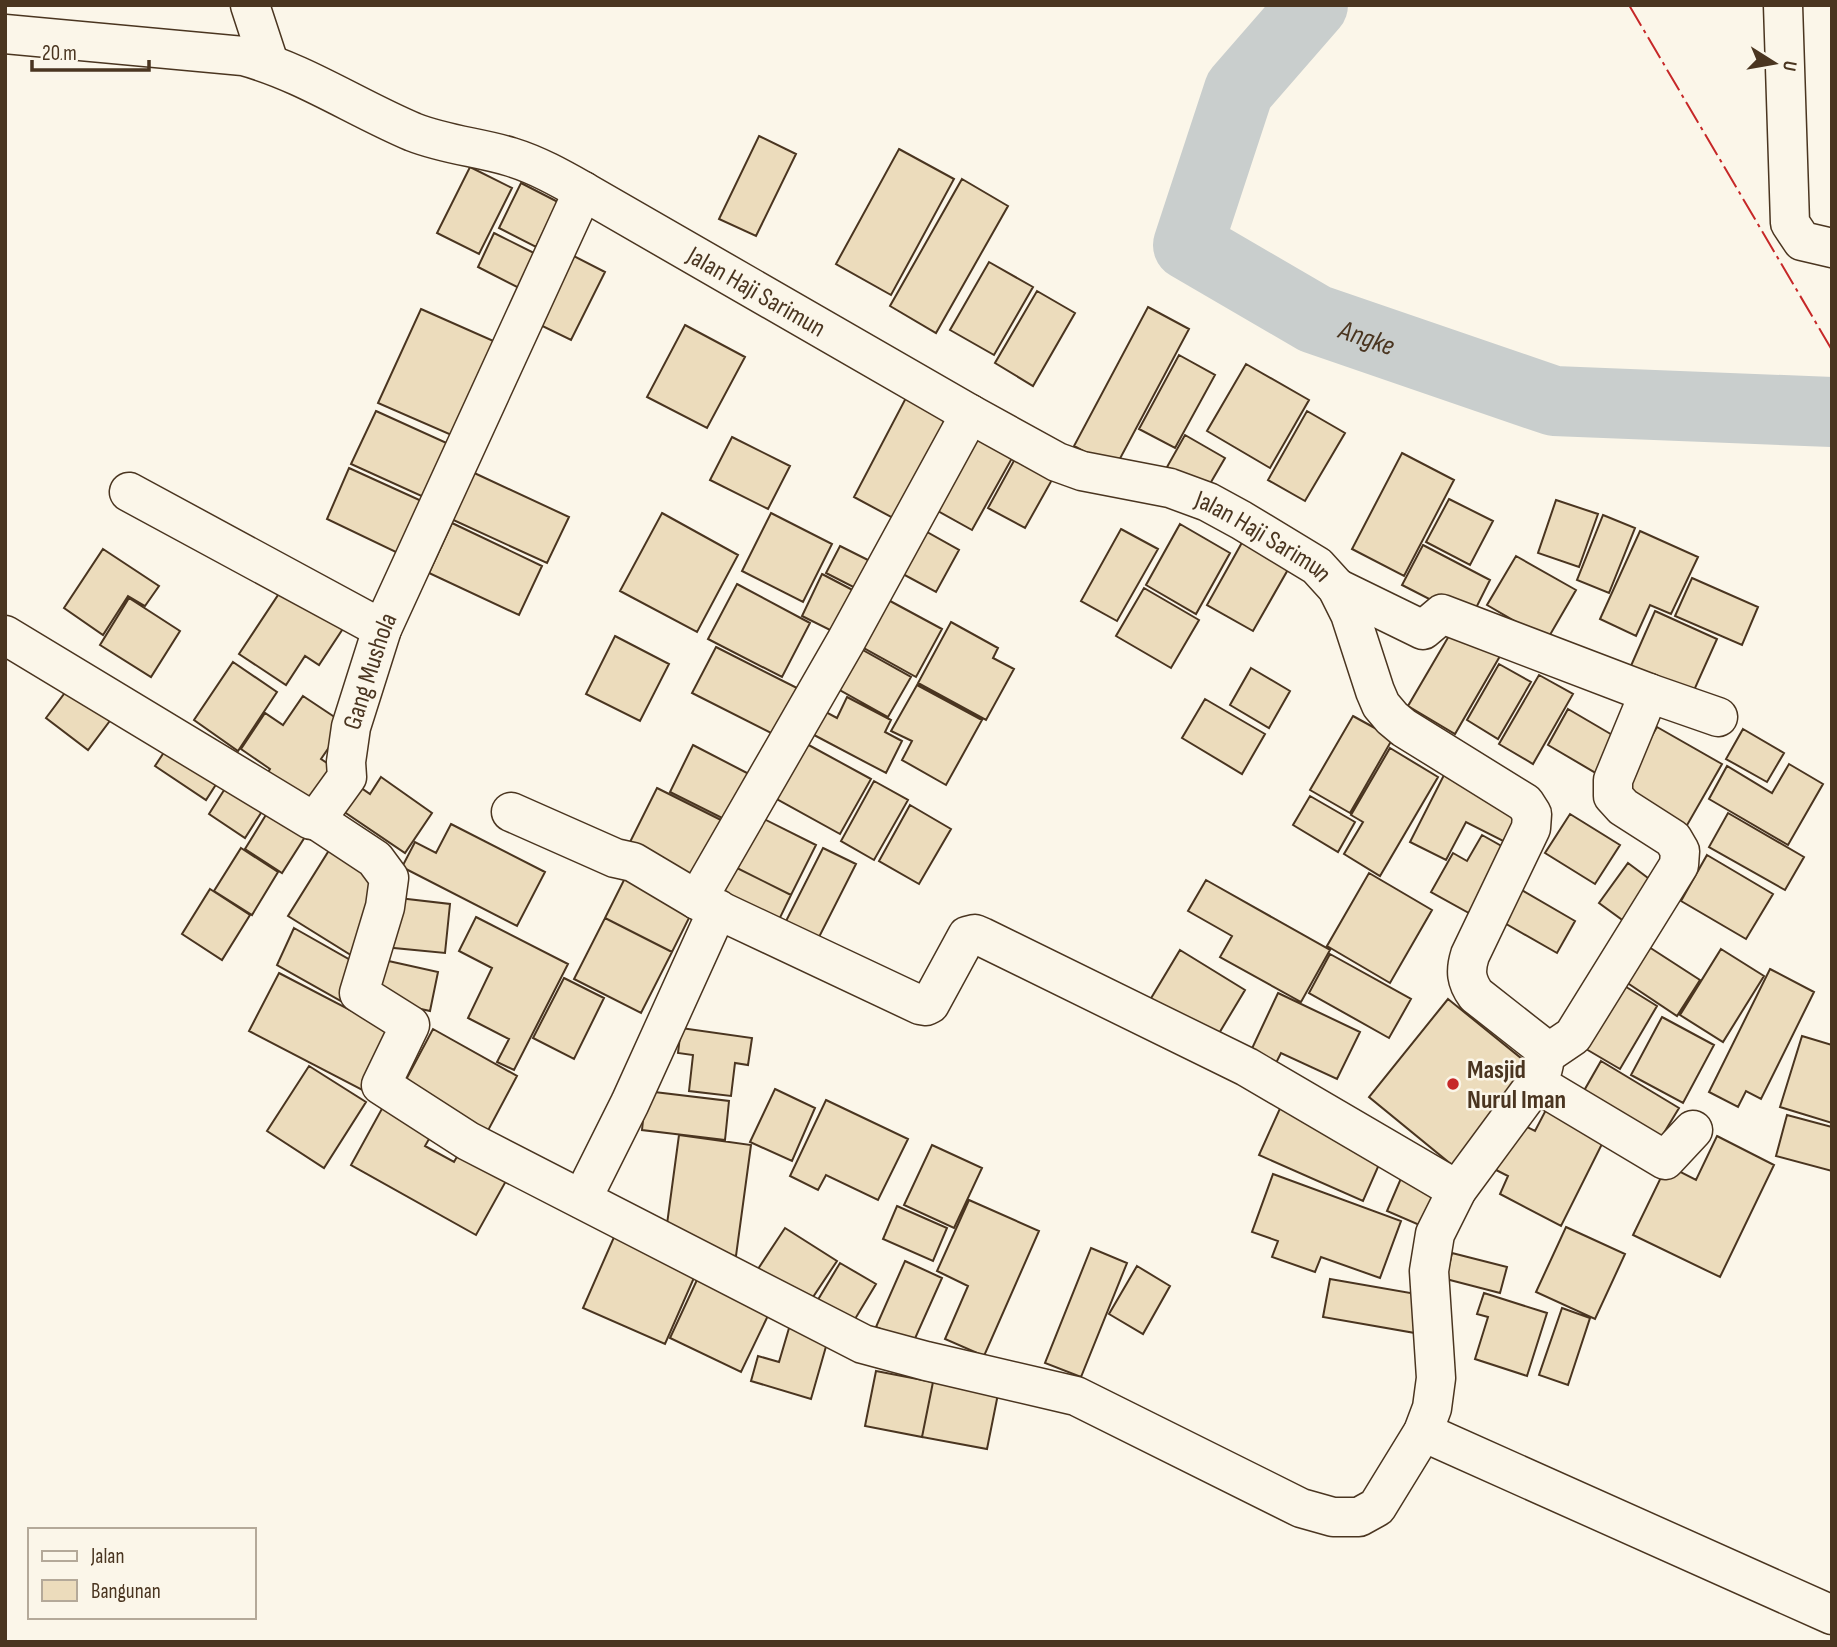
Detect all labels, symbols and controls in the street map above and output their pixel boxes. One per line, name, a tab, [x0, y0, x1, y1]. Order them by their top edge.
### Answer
scale bar	[32, 28, 149, 72]
north arrow	[1739, 28, 1809, 98]
text: 20 m	[42, 41, 77, 66]
text: U	[1777, 59, 1801, 73]
street label: Jalan Haji Sarimun	[680, 240, 831, 344]
water label: Angke	[1334, 313, 1399, 363]
street label: Jalan Haji Sarimun	[1189, 484, 1338, 589]
street label: Gang Mushola	[337, 608, 404, 734]
place label: Masjid Nurul Iman	[1467, 1055, 1566, 1116]
marker: Masjid Nurul Iman	[1445, 1076, 1461, 1092]
legend	[28, 1528, 256, 1619]
text: Jalan	[90, 1544, 124, 1569]
text: Bangunan	[91, 1579, 161, 1604]

